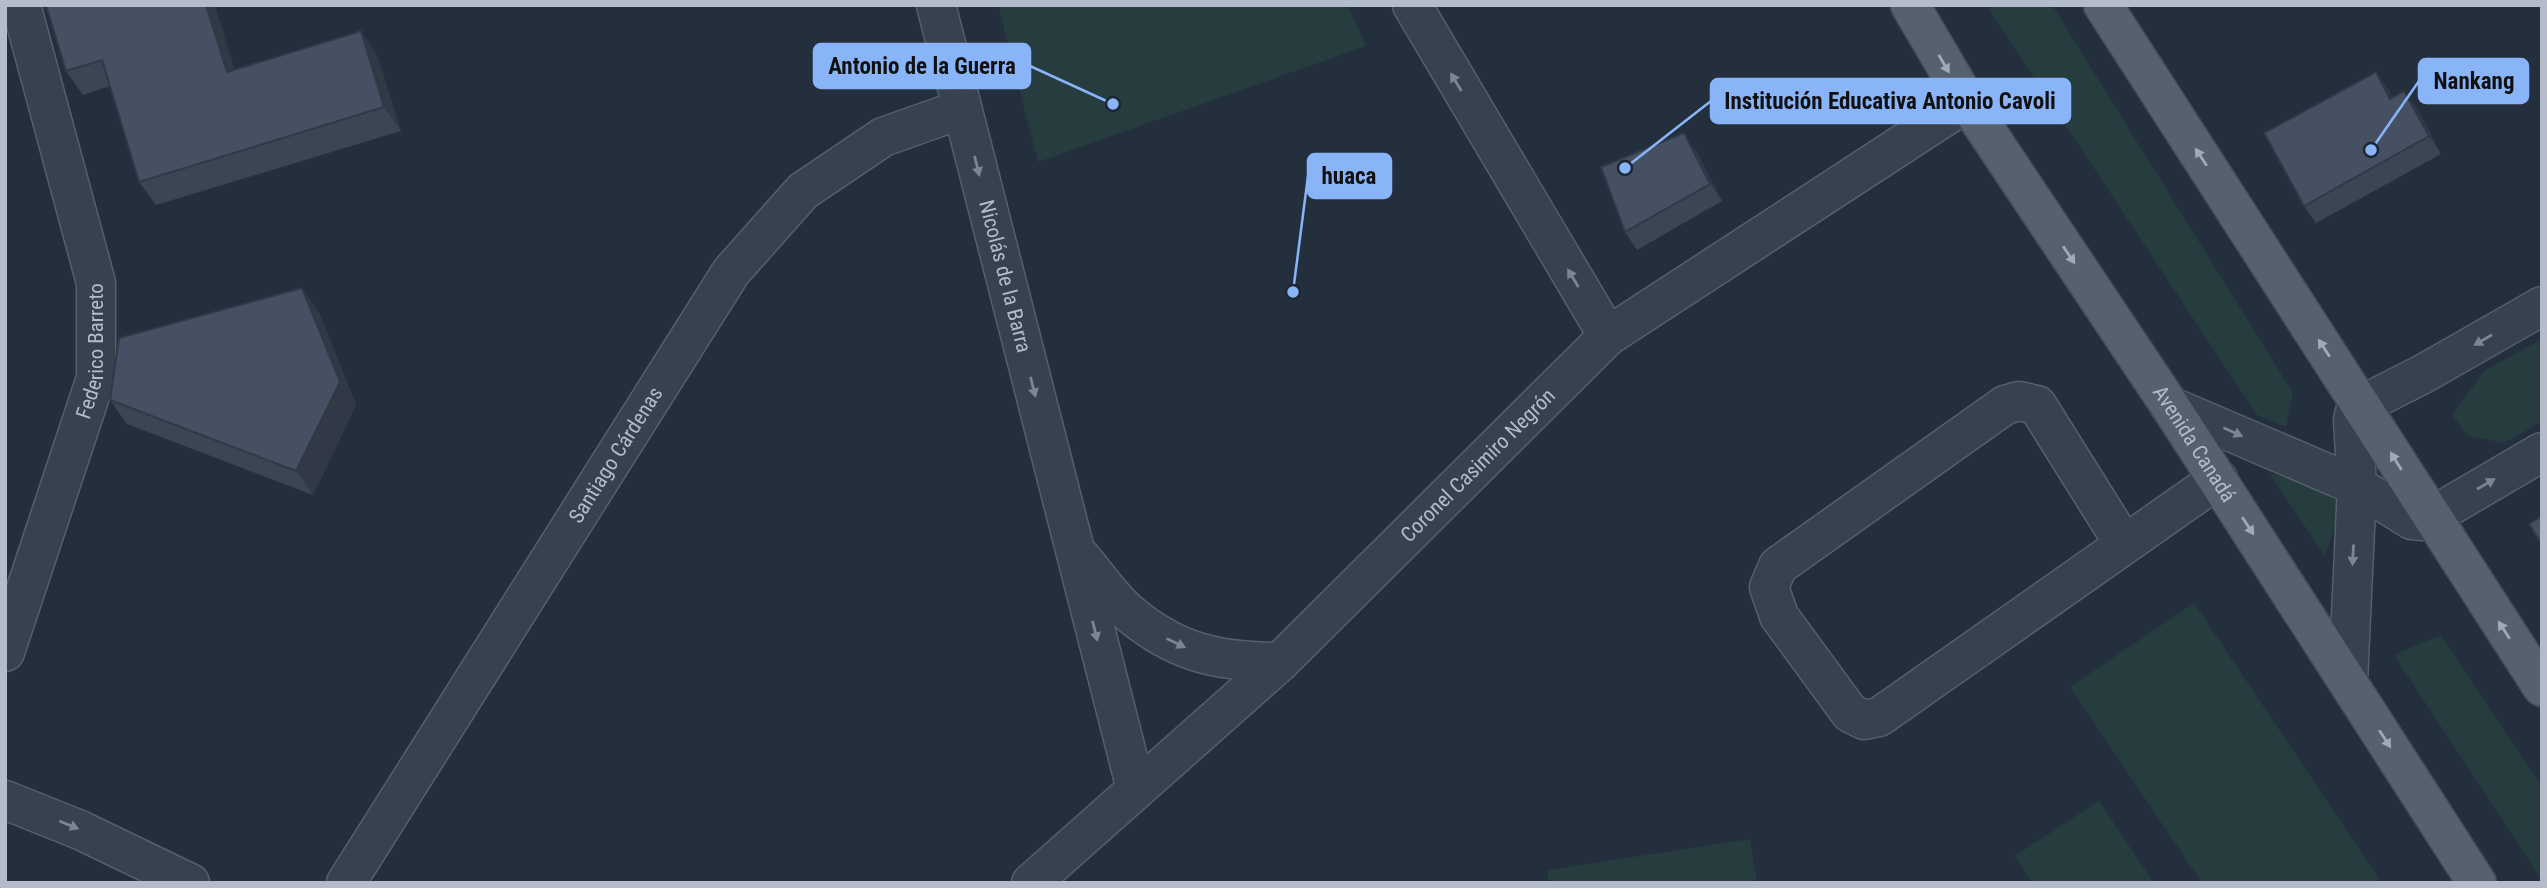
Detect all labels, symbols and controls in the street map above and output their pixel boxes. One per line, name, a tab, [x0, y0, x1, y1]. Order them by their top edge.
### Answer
callout: Antonio de la Guerra	[814, 44, 1030, 88]
text: Antonio de la Guerra	[828, 53, 1016, 80]
one-way arrow	[1938, 55, 1951, 74]
callout: Nankang	[2419, 59, 2528, 103]
text: Nankang	[2434, 68, 2514, 95]
one-way arrow	[1450, 73, 1463, 92]
callout: Institución Educativa Antonio Cavoli	[1711, 79, 2070, 123]
text: Institución Educativa Antonio Cavoli	[1724, 88, 2056, 115]
one-way arrow	[2194, 148, 2208, 166]
callout: huaca	[1308, 154, 1391, 198]
one-way arrow	[972, 155, 983, 177]
text: huaca	[1322, 163, 1377, 190]
street label: Nicolás de la Barra	[974, 198, 1036, 355]
one-way arrow	[2062, 245, 2075, 264]
one-way arrow	[1567, 268, 1579, 287]
street label: Federico Barreto	[71, 283, 108, 422]
one-way arrow	[2473, 334, 2492, 346]
one-way arrow	[2318, 338, 2331, 358]
one-way arrow	[1028, 376, 1039, 398]
street label: Avenida Canadá	[2148, 381, 2240, 506]
street label: Santiago Cárdenas	[564, 382, 668, 527]
street label: Coronel Casimiro Negrón	[1396, 384, 1560, 547]
one-way arrow	[2222, 427, 2243, 438]
one-way arrow	[2390, 451, 2403, 470]
one-way arrow	[2477, 478, 2496, 490]
one-way arrow	[2242, 516, 2255, 536]
one-way arrow	[2347, 544, 2358, 566]
one-way arrow	[1090, 620, 1101, 642]
one-way arrow	[2498, 621, 2511, 640]
one-way arrow	[1166, 638, 1186, 649]
one-way arrow	[2378, 729, 2391, 748]
one-way arrow	[58, 820, 79, 831]

